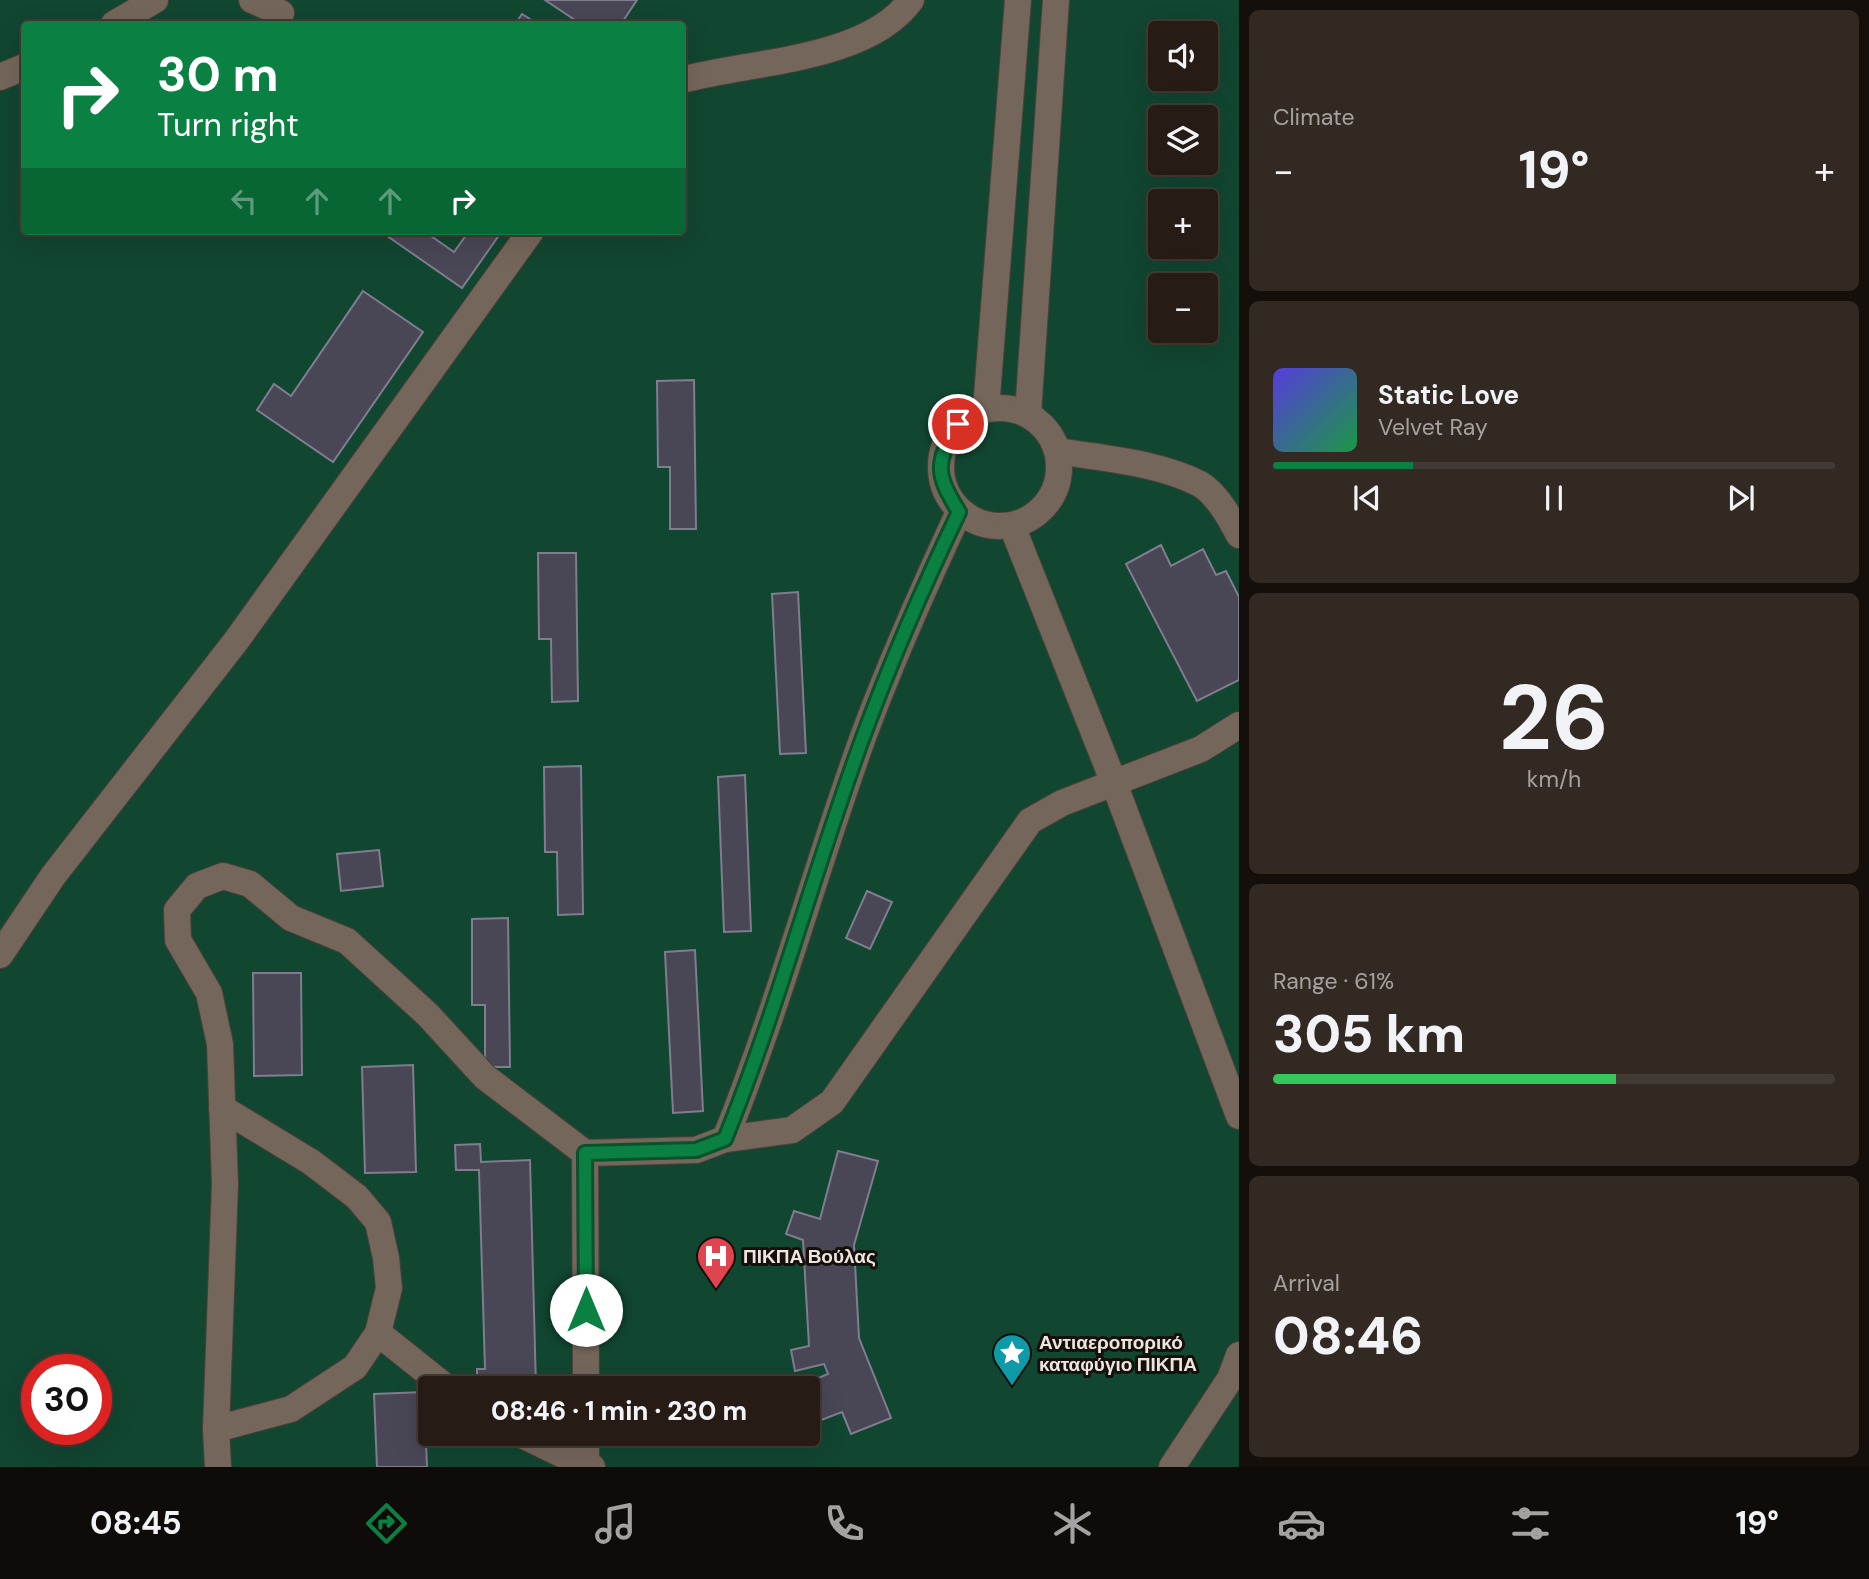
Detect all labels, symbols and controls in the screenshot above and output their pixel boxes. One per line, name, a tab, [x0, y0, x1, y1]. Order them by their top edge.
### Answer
map controls	[1148, 21, 1218, 343]
button: sound	[1148, 21, 1218, 91]
text: 30 m	[157, 42, 279, 106]
icon: right	[42, 49, 133, 140]
text: Climate	[1273, 102, 1355, 132]
text: Turn right	[157, 104, 299, 146]
button: layers	[1148, 105, 1218, 175]
text: 19°	[1518, 136, 1590, 204]
text: −	[1273, 146, 1294, 196]
text: +	[1814, 146, 1835, 196]
icon: left	[225, 182, 263, 220]
icon: ahead	[298, 182, 336, 220]
icon: ahead	[371, 182, 409, 220]
icon: right	[444, 182, 482, 220]
button: +	[1148, 189, 1218, 259]
button: −	[1148, 273, 1218, 343]
text: Static Love	[1378, 378, 1519, 412]
pin	[928, 394, 988, 454]
icon: arrive	[939, 405, 977, 443]
text: Velvet Ray	[1378, 412, 1488, 442]
icon: previous	[1348, 479, 1386, 517]
icon: pause	[1535, 479, 1573, 517]
icon: next	[1722, 479, 1760, 517]
text: 26	[1499, 659, 1609, 777]
text: km/h	[1527, 764, 1581, 794]
text: Range · 61%	[1273, 966, 1394, 996]
text: 305 km	[1273, 1000, 1465, 1068]
hospital icon: ΠΙΚΠΑ Βούλας	[695, 1235, 737, 1290]
place label: ΠΙΚΠΑ Βούλας	[743, 1244, 876, 1269]
text: Arrival	[1273, 1268, 1340, 1298]
position arrow	[549, 1273, 623, 1347]
text: 08:46	[1273, 1302, 1423, 1370]
place label: Αντιαεροπορικό καταφύγιο ΠΙΚΠΑ	[1039, 1330, 1197, 1377]
place icon: Αντιαεροπορικό καταφύγιο ΠΙΚΠΑ	[991, 1332, 1033, 1387]
speed limit sign: 30	[21, 1354, 112, 1445]
text: 08:46 · 1 min · 230 m	[491, 1394, 747, 1428]
icon: directions	[362, 1499, 411, 1548]
icon: music	[591, 1499, 640, 1548]
icon: phone	[820, 1499, 869, 1548]
icon: climate	[1048, 1499, 1097, 1548]
icon: car	[1277, 1499, 1326, 1548]
icon: filters	[1506, 1499, 1555, 1548]
text: 08:45	[90, 1502, 182, 1544]
text: 19°	[1735, 1502, 1779, 1544]

